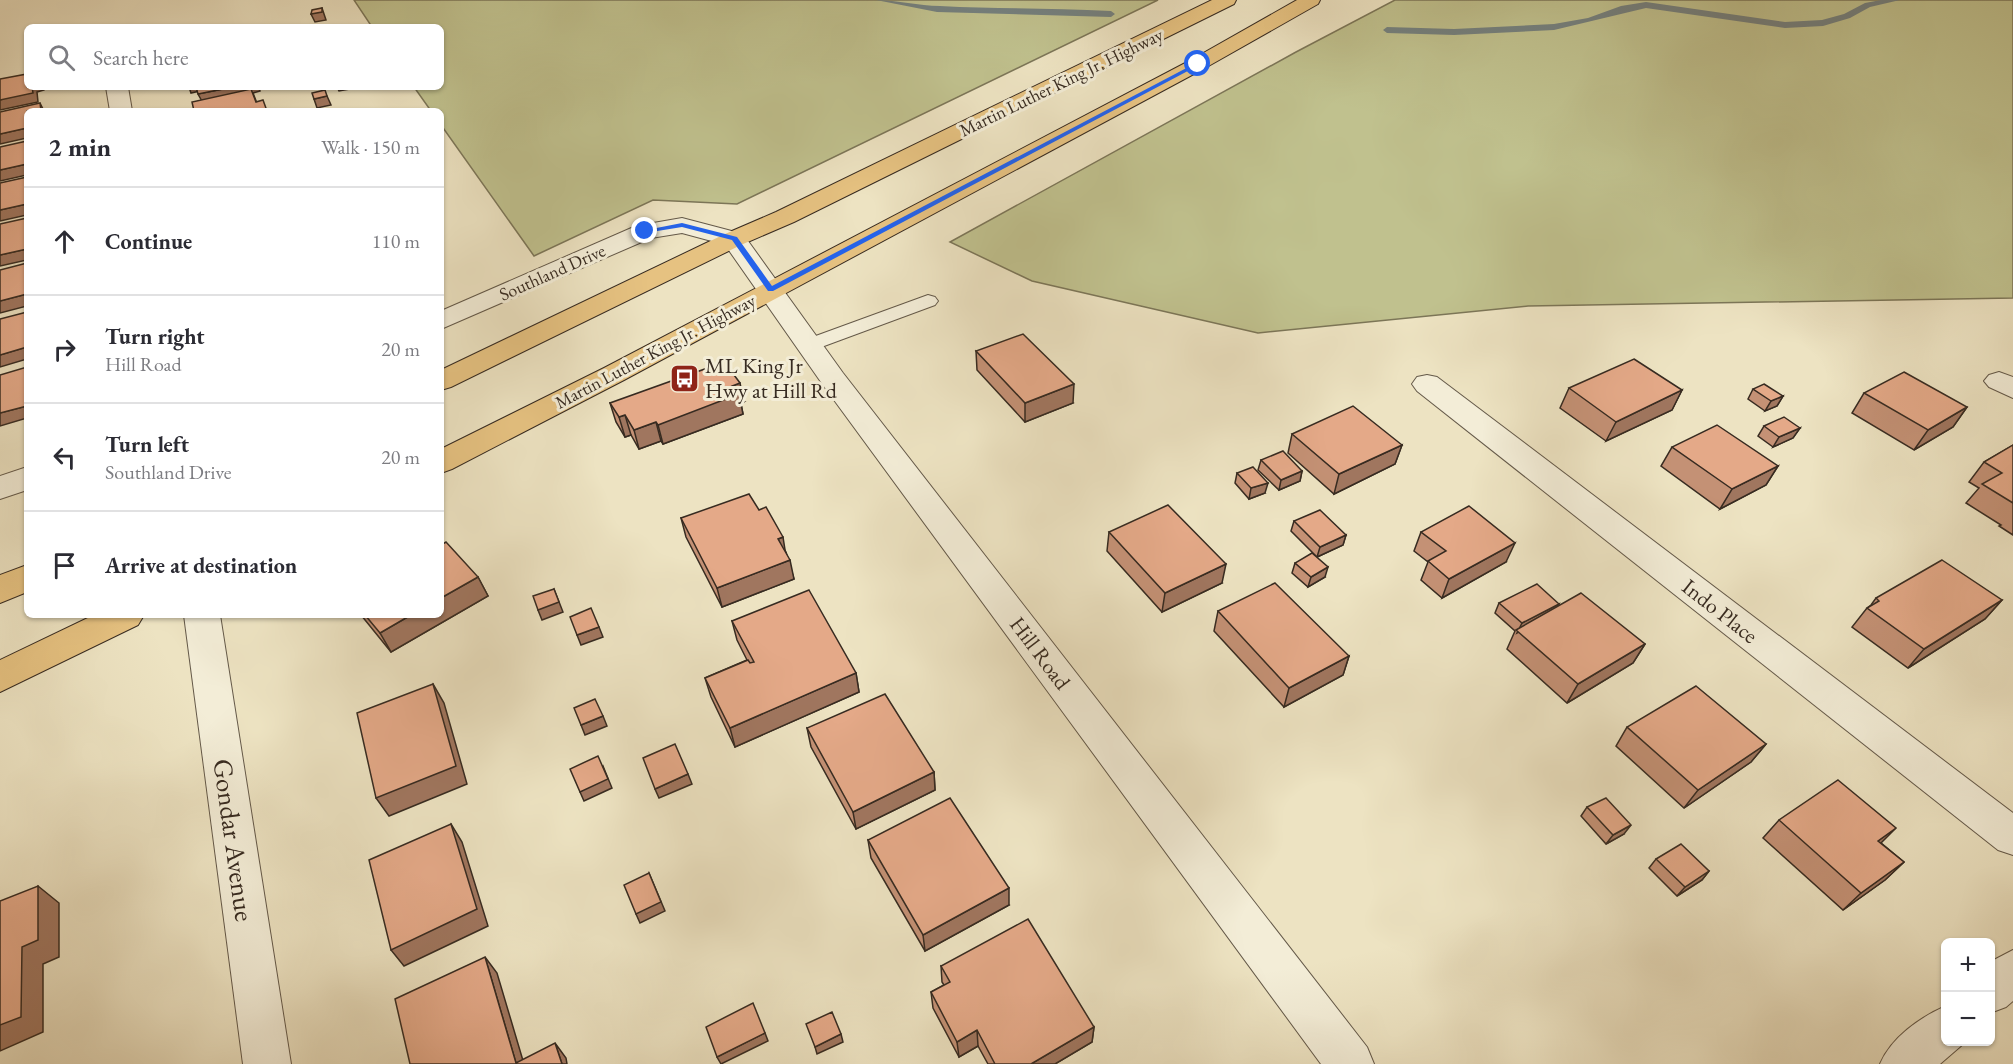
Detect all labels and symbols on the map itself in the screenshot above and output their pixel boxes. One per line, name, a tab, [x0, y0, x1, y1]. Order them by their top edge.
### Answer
street label: Martin Luther King Jr. Highway	[955, 23, 1167, 141]
route start	[1184, 50, 1210, 76]
route end	[631, 217, 657, 243]
street label: Southland Drive	[495, 238, 609, 306]
street label: Martin Luther King Jr. Highway	[551, 288, 759, 414]
place label: ML King Jr Hwy at Hill Rd	[705, 351, 838, 405]
bus stop icon: ML King Jr Hwy at Hill Rd	[668, 362, 700, 394]
street label: Indo Place	[1676, 572, 1764, 650]
street label: Hill Road	[1003, 611, 1077, 696]
street label: Gondar Avenue	[205, 757, 263, 923]

